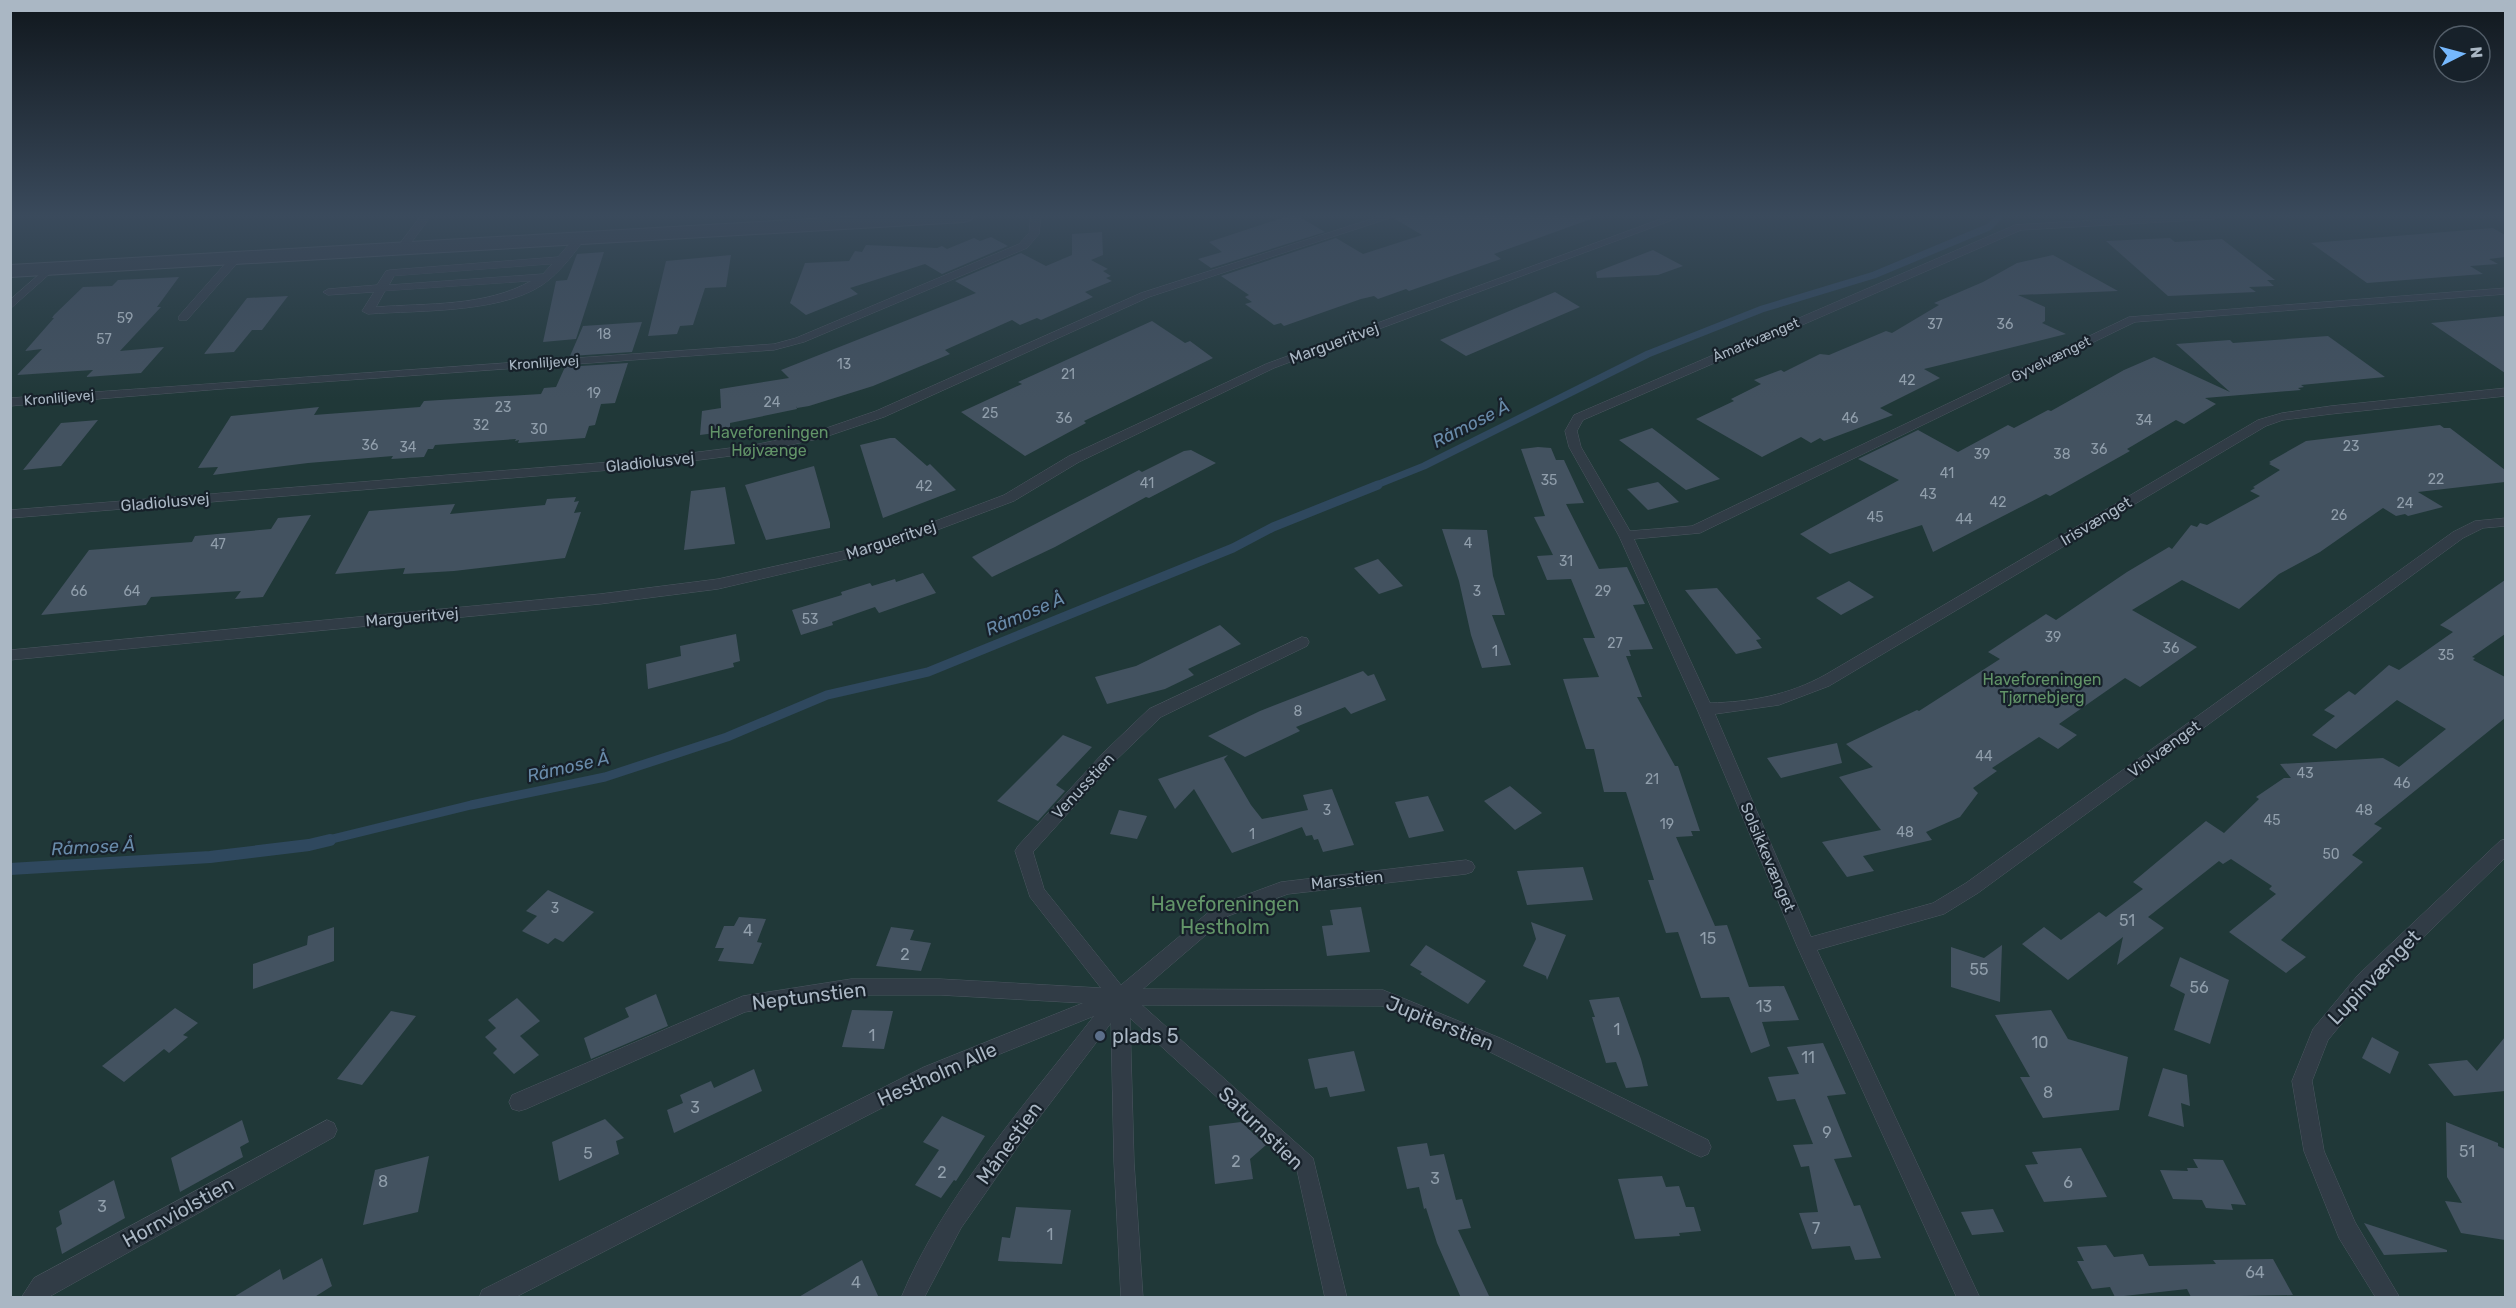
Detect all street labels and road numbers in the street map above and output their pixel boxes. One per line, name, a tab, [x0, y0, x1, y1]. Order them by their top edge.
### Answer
street label: Åmarkvænget	[1710, 313, 1802, 366]
street label: Margueritvej	[1287, 318, 1381, 368]
street label: Gyvelvænget	[2009, 332, 2094, 386]
street label: Kronliljevej	[508, 352, 580, 374]
street label: Kronliljevej	[23, 386, 95, 410]
street label: Gladiolusvej	[605, 448, 695, 476]
street label: Gladiolusvej	[120, 489, 210, 515]
street label: Irisvænget	[2057, 492, 2135, 550]
street label: Margueritvej	[844, 517, 938, 563]
street label: Margueritvej	[365, 603, 459, 631]
street label: Violvænget	[2124, 716, 2204, 782]
street label: Venusstien	[1048, 749, 1118, 823]
street label: Solsikkevænget	[1736, 799, 1800, 915]
street label: Marsstien	[1310, 867, 1384, 893]
street label: Lupinvænget	[2323, 924, 2426, 1030]
street label: Neptunstien	[750, 977, 868, 1015]
street label: Jupiterstien	[1383, 990, 1497, 1056]
street label: Hestholm Alle	[873, 1037, 1001, 1111]
street label: Saturnstien	[1213, 1081, 1309, 1175]
street label: Månestien	[971, 1097, 1047, 1189]
street label: Hornviolstien	[118, 1172, 238, 1252]

